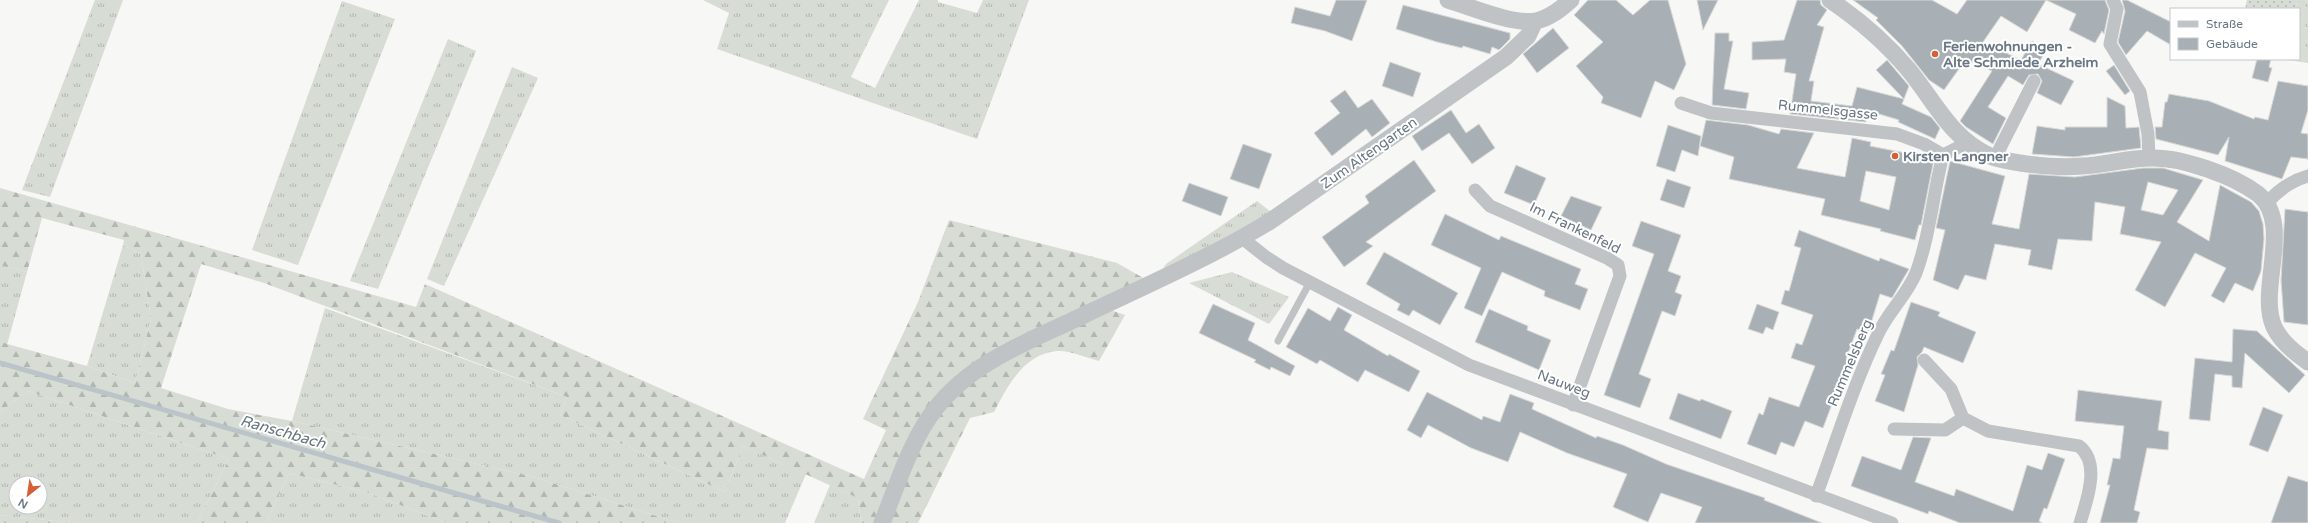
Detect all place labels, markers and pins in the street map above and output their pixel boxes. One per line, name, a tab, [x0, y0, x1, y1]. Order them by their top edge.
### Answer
place label: Ferienwohnungen - Alte Schmiede Arzheim	[1943, 38, 2099, 71]
marker: Ferienwohnungen - Alte Schmiede Arzheim	[1930, 49, 1940, 59]
place label: Kirsten Langner	[1903, 148, 2009, 165]
marker: Kirsten Langner	[1890, 151, 1900, 161]

